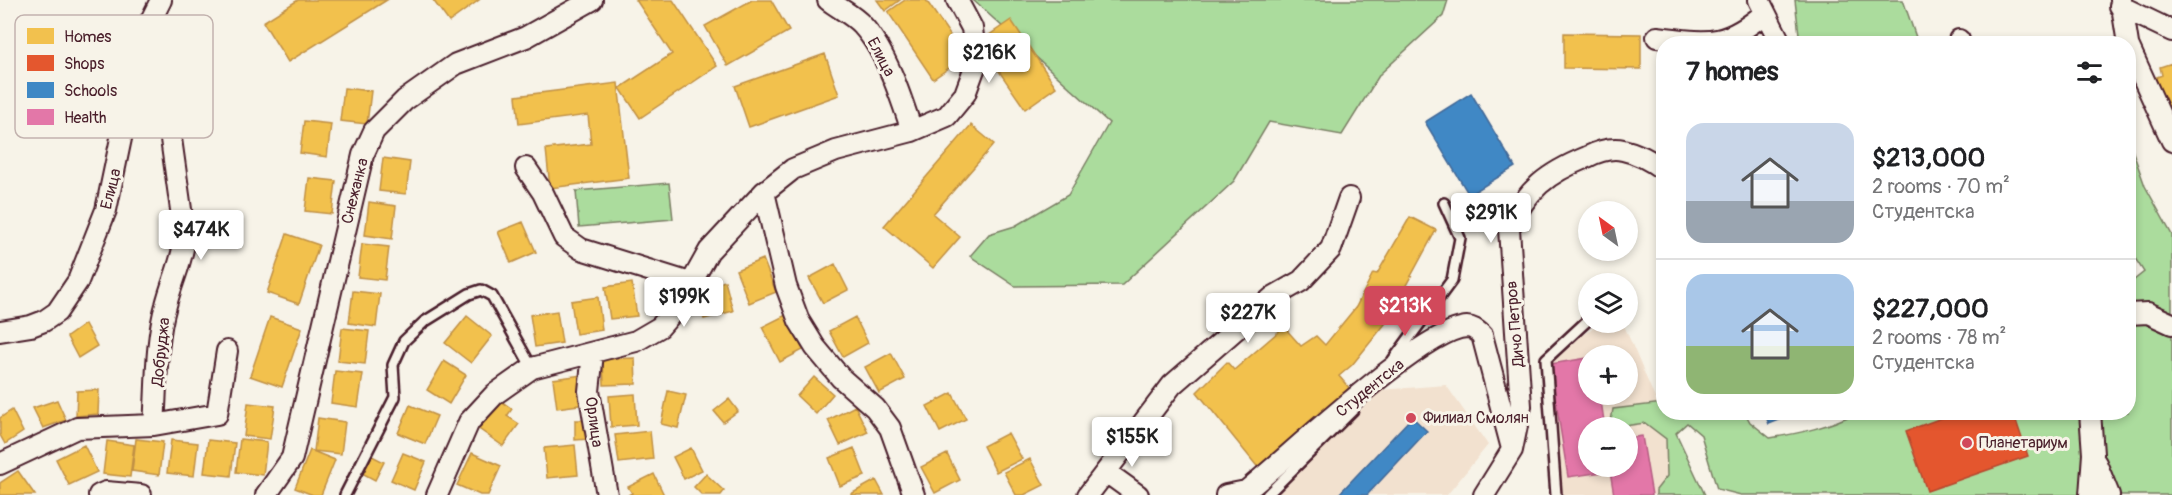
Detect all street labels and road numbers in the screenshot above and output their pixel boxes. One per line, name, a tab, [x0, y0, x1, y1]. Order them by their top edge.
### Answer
street label: Елица	[862, 34, 900, 80]
street label: Снежанка	[337, 156, 373, 226]
street label: Елица	[96, 167, 126, 211]
street label: Дичо Петров	[1501, 280, 1529, 369]
street label: Добруджа	[147, 317, 175, 388]
street label: Студентска	[1332, 354, 1408, 422]
street label: Орлица	[581, 395, 607, 449]

